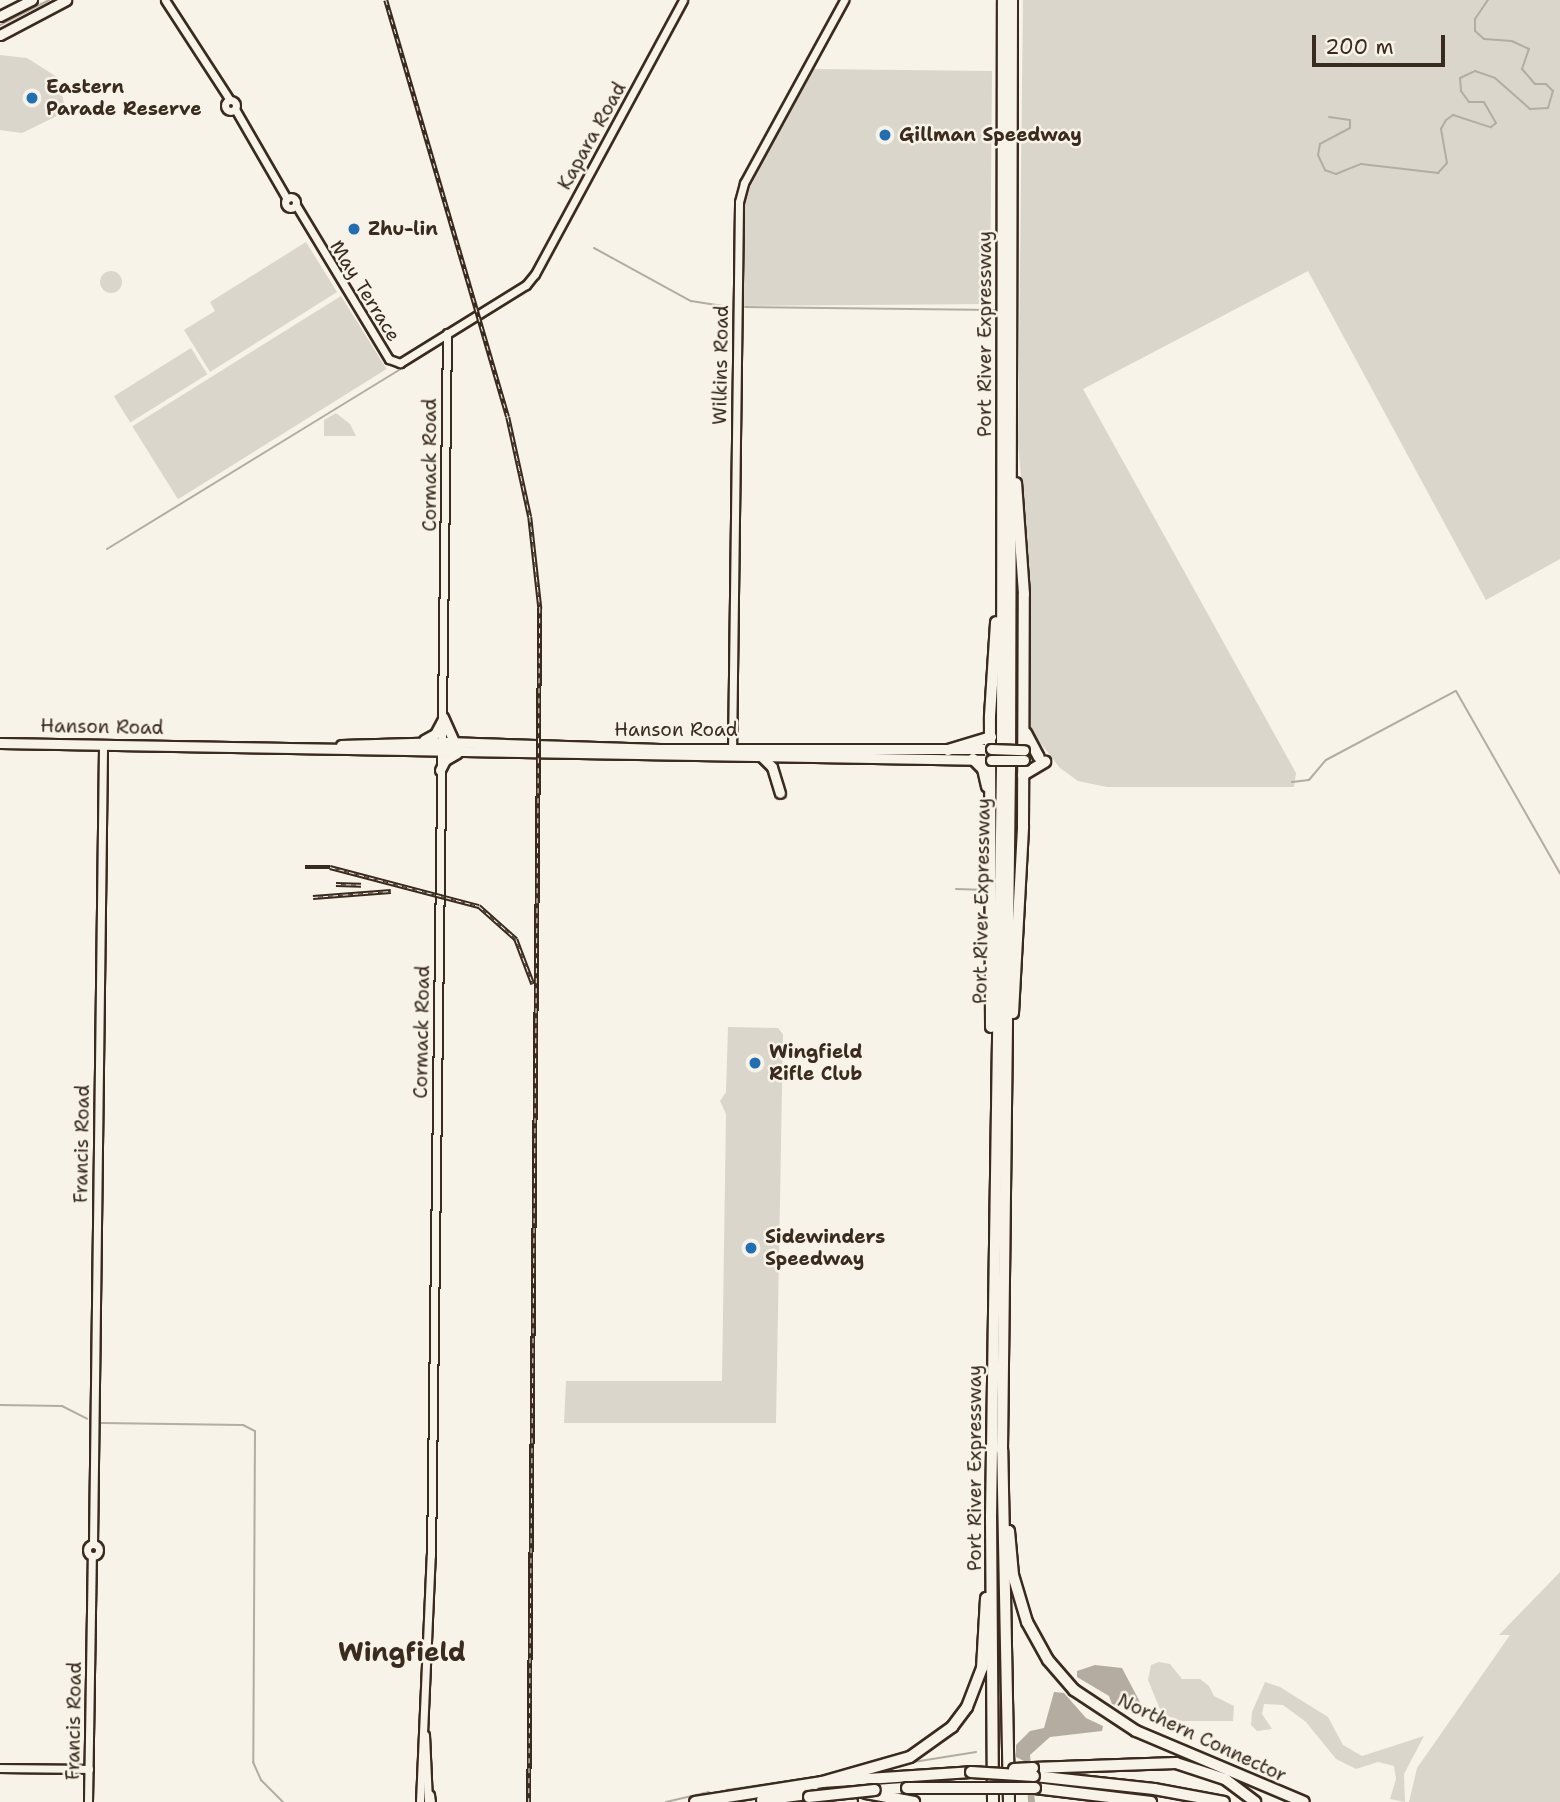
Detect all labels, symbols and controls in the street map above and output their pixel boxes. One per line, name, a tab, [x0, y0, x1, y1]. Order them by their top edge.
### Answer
scale bar	[1315, 21, 1448, 65]
text: 200 m	[1325, 33, 1394, 61]
place label: Eastern Parade Reserve	[46, 76, 202, 120]
street label: Kapara Road	[553, 78, 631, 194]
marker: Eastern Parade Reserve	[24, 90, 40, 106]
place label: Gillman Speedway	[899, 124, 1082, 146]
marker: Gillman Speedway	[877, 127, 893, 143]
place label: Zhu-lin	[368, 218, 438, 240]
marker: Zhu-lin	[346, 221, 362, 237]
street label: Port River Expressway	[974, 231, 996, 437]
street label: May Terrace	[325, 236, 405, 346]
street label: Wilkins Road	[709, 305, 733, 425]
street label: Cormack Road	[419, 398, 441, 532]
street label: Hanson Road	[40, 715, 164, 739]
street label: Hanson Road	[614, 719, 738, 741]
street label: Port River Expressway	[969, 798, 995, 1004]
street label: Cormack Road	[409, 965, 435, 1099]
place label: Wingfield Rifle Club	[769, 1041, 863, 1085]
marker: Wingfield Rifle Club	[747, 1055, 763, 1071]
street label: Francis Road	[70, 1085, 94, 1203]
place label: Sidewinders Speedway	[765, 1226, 885, 1270]
marker: Sidewinders Speedway	[743, 1240, 759, 1256]
street label: Port River Expressway	[964, 1365, 986, 1571]
district label: Wingfield	[338, 1636, 466, 1668]
street label: Francis Road	[62, 1662, 86, 1780]
street label: Northern Connector	[1114, 1689, 1290, 1787]

